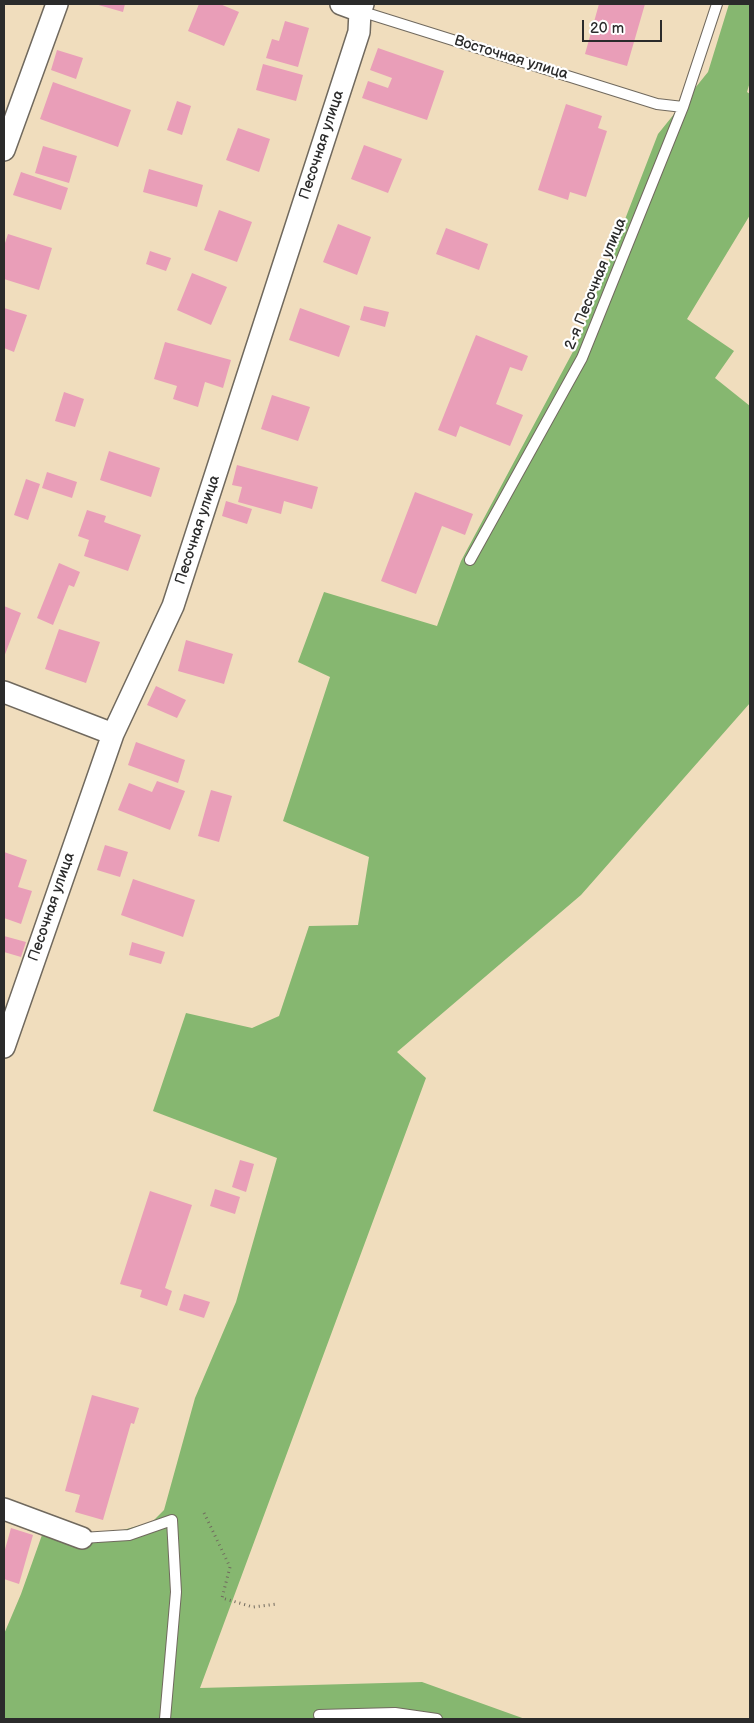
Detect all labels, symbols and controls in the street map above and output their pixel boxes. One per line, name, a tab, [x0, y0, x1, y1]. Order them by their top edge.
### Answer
scale bar	[584, 10, 664, 42]
text: 20 m	[590, 19, 624, 38]
street label: Восточная улица	[452, 32, 570, 84]
street label: Песочная улица	[296, 88, 348, 202]
street label: 2-я Песочная улица	[561, 215, 631, 353]
street label: Песочная улица	[172, 473, 224, 587]
street label: Песочная улица	[25, 850, 79, 964]

